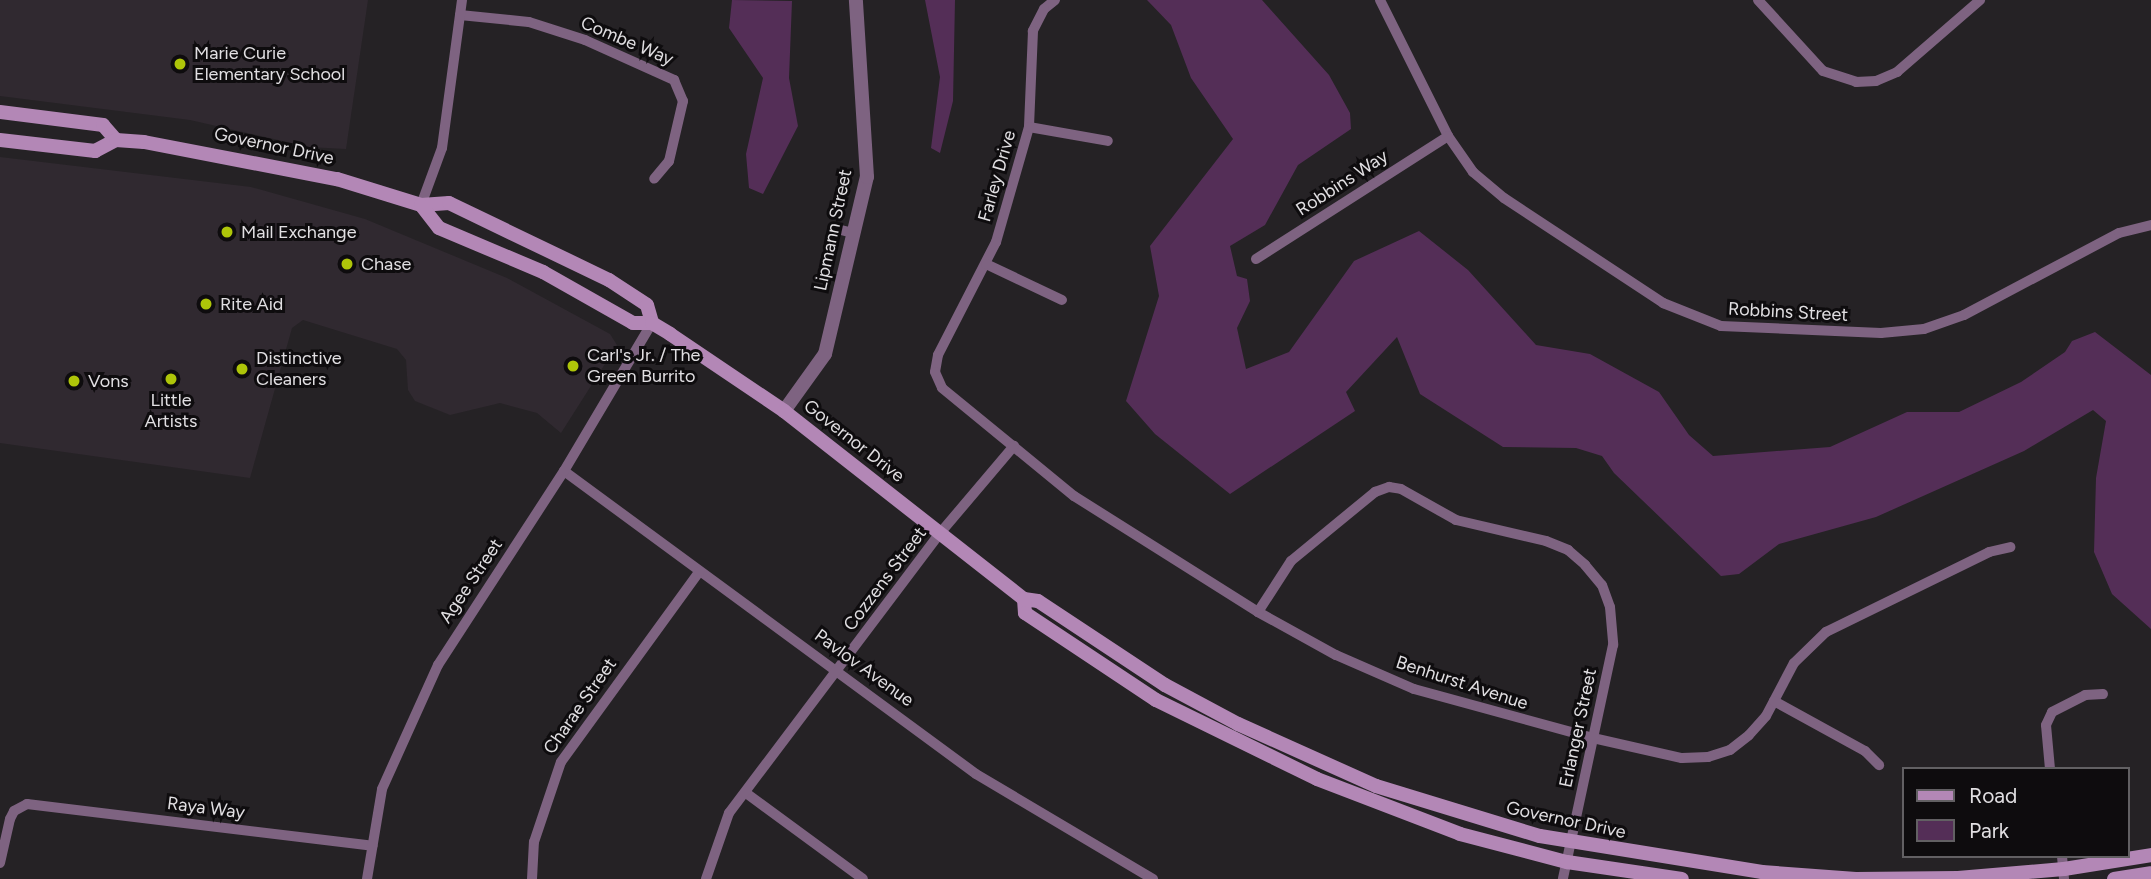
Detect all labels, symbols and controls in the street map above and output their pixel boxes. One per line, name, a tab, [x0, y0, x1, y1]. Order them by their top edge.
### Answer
street label: Combe Way	[577, 12, 677, 70]
place label: Marie Curie Elementary School	[194, 43, 345, 86]
marker: Marie Curie Elementary School	[172, 56, 188, 72]
street label: Governor Drive	[212, 123, 336, 169]
street label: Farley Drive	[974, 128, 1020, 224]
street label: Robbins Way	[1292, 145, 1392, 221]
street label: Lipmann Street	[810, 167, 856, 293]
place label: Mail Exchange	[241, 221, 357, 243]
marker: Mail Exchange	[219, 224, 235, 240]
place label: Chase	[361, 253, 411, 275]
marker: Chase	[339, 256, 355, 272]
place label: Rite Aid	[220, 293, 283, 315]
marker: Rite Aid	[198, 296, 214, 312]
street label: Robbins Street	[1727, 298, 1849, 326]
place label: Carl's Jr. / The Green Burrito	[587, 345, 700, 388]
place label: Distinctive Cleaners	[256, 348, 342, 390]
marker: Carl's Jr. / The Green Burrito	[565, 358, 581, 374]
marker: Distinctive Cleaners	[234, 361, 250, 377]
place label: Vons	[88, 370, 129, 392]
marker: Little Artists	[163, 371, 179, 387]
marker: Vons	[66, 373, 82, 389]
place label: Little Artists	[145, 390, 197, 432]
street label: Governor Drive	[799, 395, 909, 487]
street label: Cozzens Street	[839, 523, 931, 635]
street label: Agee Street	[435, 535, 507, 627]
street label: Pavlov Avenue	[810, 625, 918, 711]
street label: Benhurst Avenue	[1393, 651, 1531, 715]
street label: Charae Street	[539, 654, 621, 758]
street label: Erlanger Street	[1555, 666, 1601, 790]
legend	[1902, 767, 2130, 858]
text: Road	[1969, 783, 2017, 808]
street label: Raya Way	[166, 793, 246, 823]
street label: Governor Drive	[1504, 797, 1628, 843]
text: Park	[1969, 818, 2009, 843]

